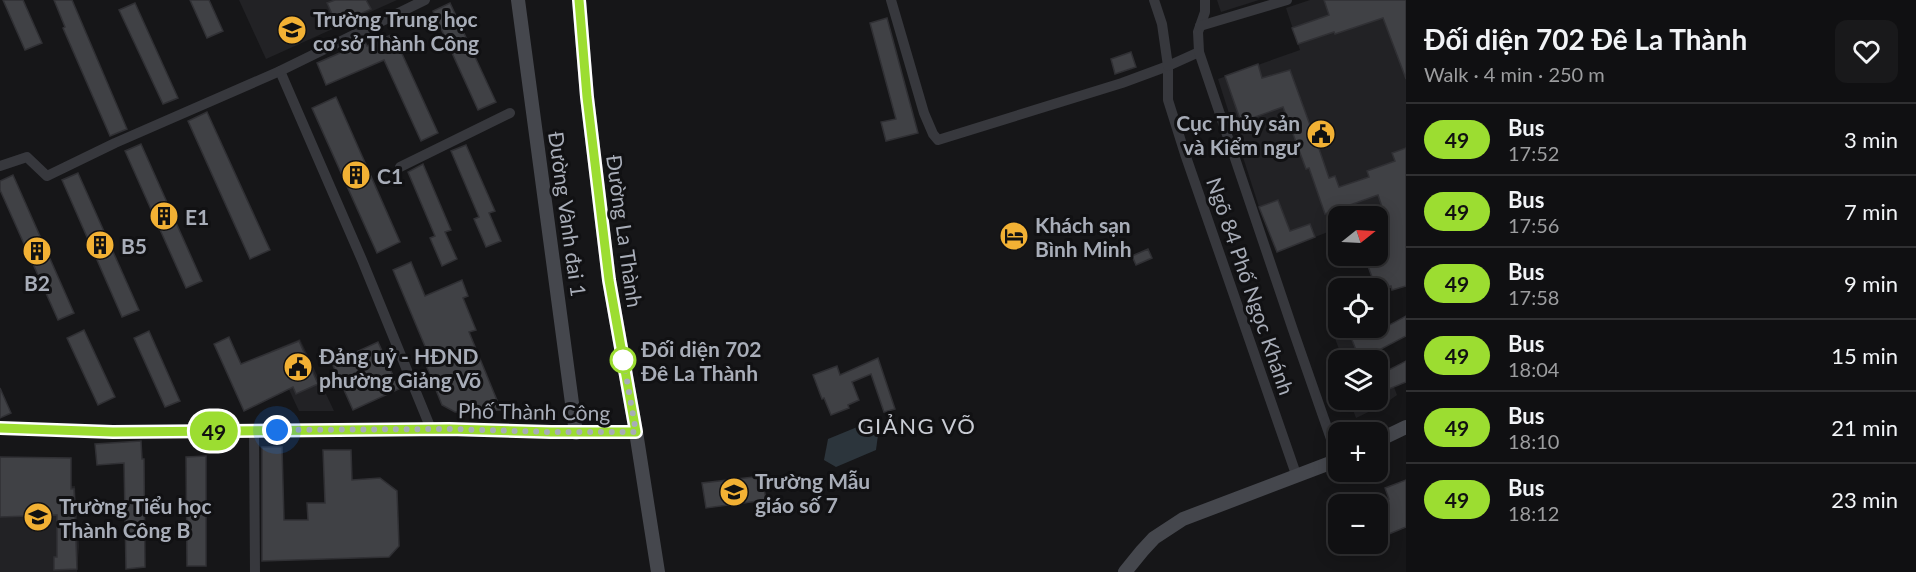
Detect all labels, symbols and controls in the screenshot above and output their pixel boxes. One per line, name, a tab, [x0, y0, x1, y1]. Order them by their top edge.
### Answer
place label: Trường Trung học cơ sở Thành Công	[313, 6, 479, 55]
school or university icon: Trường Trung học cơ sở Thành Công	[276, 14, 308, 46]
button: heart	[1835, 20, 1898, 83]
text: Đối diện 702 Đê La Thành	[1424, 22, 1747, 56]
text: Walk · 4 min · 250 m	[1424, 62, 1605, 86]
place label: Cục Thủy sản và Kiểm ngư	[1176, 110, 1301, 159]
text: Bus	[1508, 114, 1544, 141]
public building icon: Cục Thủy sản và Kiểm ngư	[1305, 118, 1337, 150]
text: 3 min	[1844, 126, 1898, 153]
text: 49	[1445, 127, 1469, 152]
street label: Đường Vành đai 1	[544, 130, 592, 298]
text: 17:52	[1508, 141, 1559, 165]
street label: Đường La Thành	[602, 153, 648, 309]
building icon: C1	[340, 159, 372, 191]
place label: C1	[377, 163, 403, 188]
street label: Ngõ 84 Phố Ngọc Khánh	[1202, 174, 1300, 398]
text: Bus	[1508, 186, 1544, 213]
text: 7 min	[1844, 198, 1898, 225]
text: 49	[1445, 199, 1469, 224]
building icon: E1	[148, 200, 180, 232]
place label: E1	[185, 204, 209, 229]
north arrow	[1328, 206, 1388, 266]
map controls	[1328, 206, 1388, 554]
place label: Khách sạn Bình Minh	[1035, 212, 1131, 261]
text: 17:56	[1508, 213, 1559, 237]
hotel icon: Khách sạn Bình Minh	[998, 220, 1030, 252]
building icon: B5	[84, 229, 116, 261]
place label: B5	[121, 233, 147, 258]
building icon: B2	[21, 235, 53, 267]
text: Bus	[1508, 258, 1544, 285]
place label: B2	[24, 270, 50, 295]
text: 9 min	[1844, 270, 1898, 297]
text: 49	[1445, 271, 1469, 296]
button: locate	[1328, 278, 1388, 338]
text: 17:58	[1508, 285, 1559, 309]
text: Bus	[1508, 330, 1544, 357]
place label: Đối diện 702 Đê La Thành	[640, 336, 761, 385]
text: 15 min	[1831, 342, 1898, 369]
place label: Đảng uỷ - HĐND phường Giảng Võ	[318, 343, 481, 392]
text: 49	[1445, 343, 1469, 368]
marker: Đối diện 702 Đê La Thành	[610, 347, 636, 373]
button: layers	[1328, 350, 1388, 410]
public building icon: Đảng uỷ - HĐND phường Giảng Võ	[282, 351, 314, 383]
text: 18:04	[1508, 357, 1559, 381]
street label: Phố Thành Công	[458, 397, 611, 425]
text: Bus	[1508, 402, 1544, 429]
line badge: 49	[187, 412, 241, 450]
district label: GIẢNG VÕ	[858, 412, 976, 439]
text: 21 min	[1831, 414, 1898, 441]
your location	[262, 415, 292, 445]
text: 49	[1445, 415, 1469, 440]
text: 49	[202, 419, 226, 444]
button: +	[1328, 422, 1388, 482]
text: 18:10	[1508, 429, 1559, 453]
place label: Trường Mẫu giáo số 7	[755, 468, 870, 517]
text: Bus	[1508, 474, 1544, 501]
school or university icon: Trường Mẫu giáo số 7	[718, 476, 750, 508]
text: 23 min	[1831, 486, 1898, 513]
text: 49	[1445, 487, 1469, 512]
place label: Trường Tiểu học Thành Công B	[59, 493, 212, 542]
button: −	[1328, 494, 1388, 554]
school or university icon: Trường Tiểu học Thành Công B	[22, 501, 54, 533]
text: 18:12	[1508, 501, 1559, 525]

